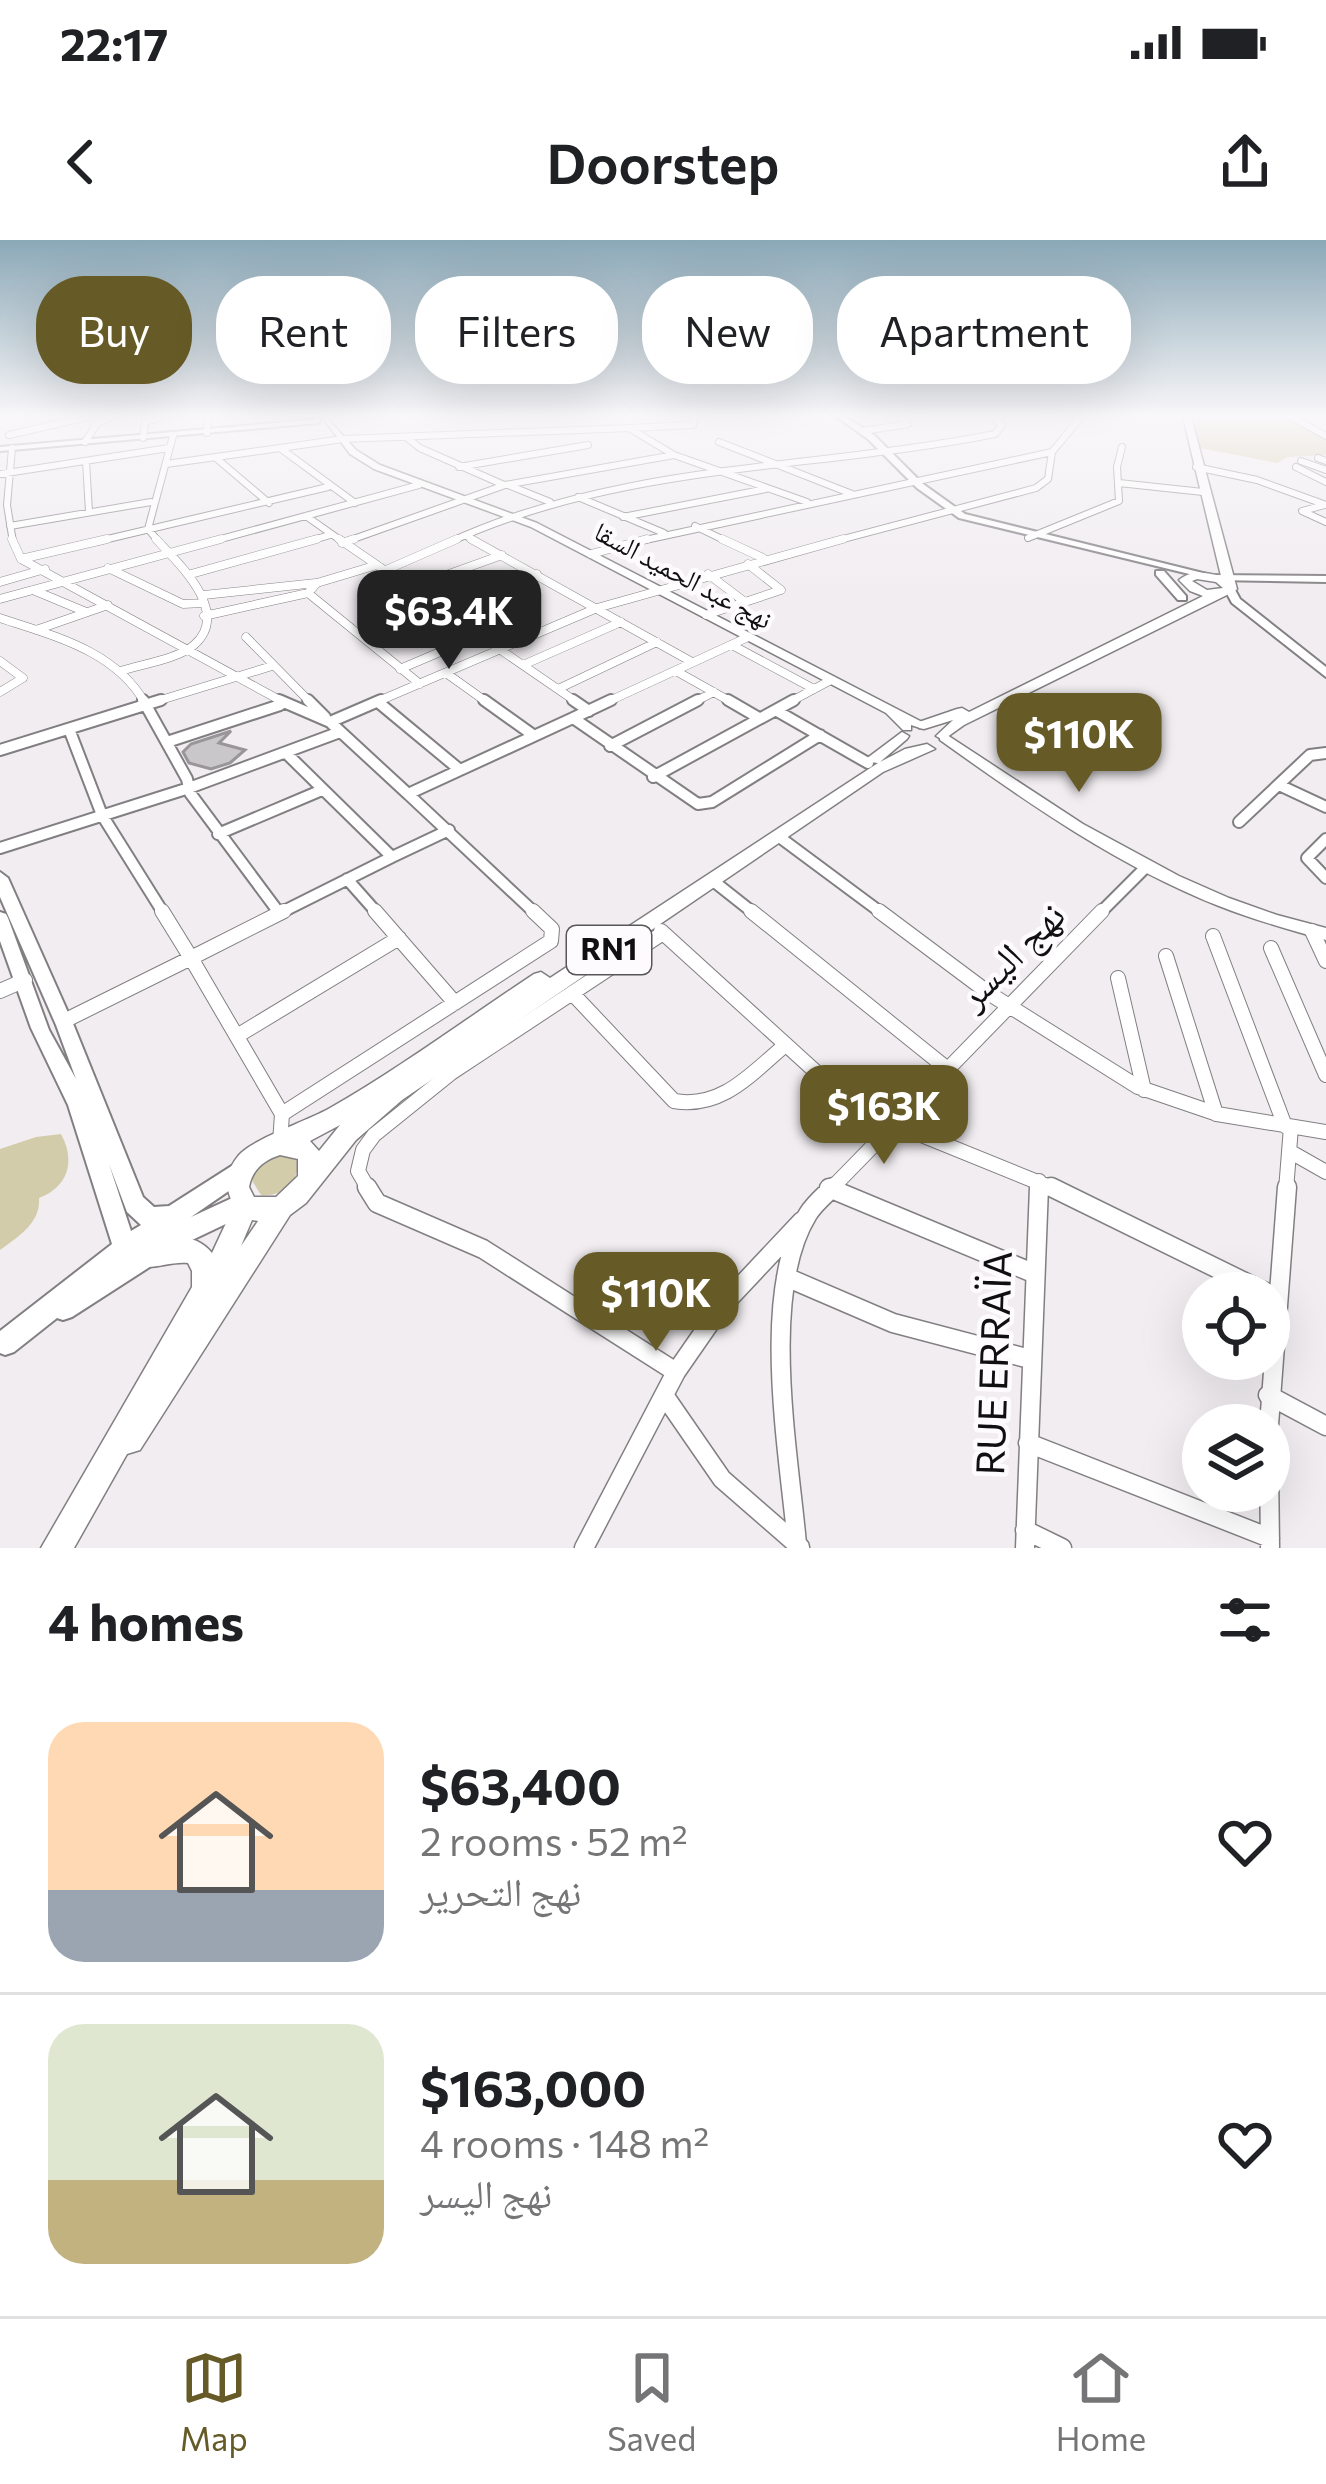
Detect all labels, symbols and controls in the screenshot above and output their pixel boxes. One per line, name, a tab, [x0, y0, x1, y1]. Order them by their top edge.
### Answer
text: 22:17	[60, 15, 168, 70]
icon: back	[48, 129, 114, 195]
text: Doorstep	[547, 129, 779, 195]
icon: share	[1212, 129, 1278, 195]
chip: Buy	[36, 276, 192, 384]
chip: Rent	[216, 276, 391, 384]
chip: Filters	[415, 276, 618, 384]
chip: New	[642, 276, 813, 384]
chip: Apartment	[837, 276, 1131, 384]
street label: نهج عبد الحميد السقا	[588, 514, 778, 637]
pin: $63.4K	[351, 570, 547, 672]
text: $63.4K	[384, 585, 514, 633]
pin: $110K	[995, 693, 1163, 795]
text: $110K	[1024, 708, 1134, 756]
street label: نهج اليسر	[945, 890, 1076, 1021]
road number: RN1	[567, 926, 651, 974]
pin: $163K	[800, 1065, 968, 1167]
text: $163K	[827, 1080, 941, 1128]
street label: RUE ERRAÏA	[964, 1250, 1020, 1476]
pin: $110K	[572, 1252, 740, 1354]
text: $110K	[601, 1267, 711, 1315]
map controls	[1182, 1272, 1290, 1512]
button: locate	[1182, 1272, 1290, 1380]
button: layers	[1182, 1404, 1290, 1512]
icon: filters	[1212, 1587, 1278, 1653]
text: 4 homes	[48, 1589, 244, 1652]
text: $63,400	[420, 1753, 621, 1816]
icon: home	[144, 1770, 288, 1914]
icon: heart	[1212, 1809, 1278, 1875]
text: 2 rooms · 52 m²	[420, 1816, 688, 1864]
text: نهج التحرير	[420, 1866, 581, 1914]
text: $163,000	[420, 2055, 646, 2118]
icon: home	[144, 2072, 288, 2216]
icon: heart	[1212, 2111, 1278, 2177]
text: 4 rooms · 148 m²	[420, 2118, 709, 2166]
text: نهج اليسر	[420, 2168, 552, 2216]
tab: Map	[180, 2345, 248, 2458]
tab: Saved	[607, 2345, 696, 2458]
tab: Home	[1056, 2345, 1146, 2458]

